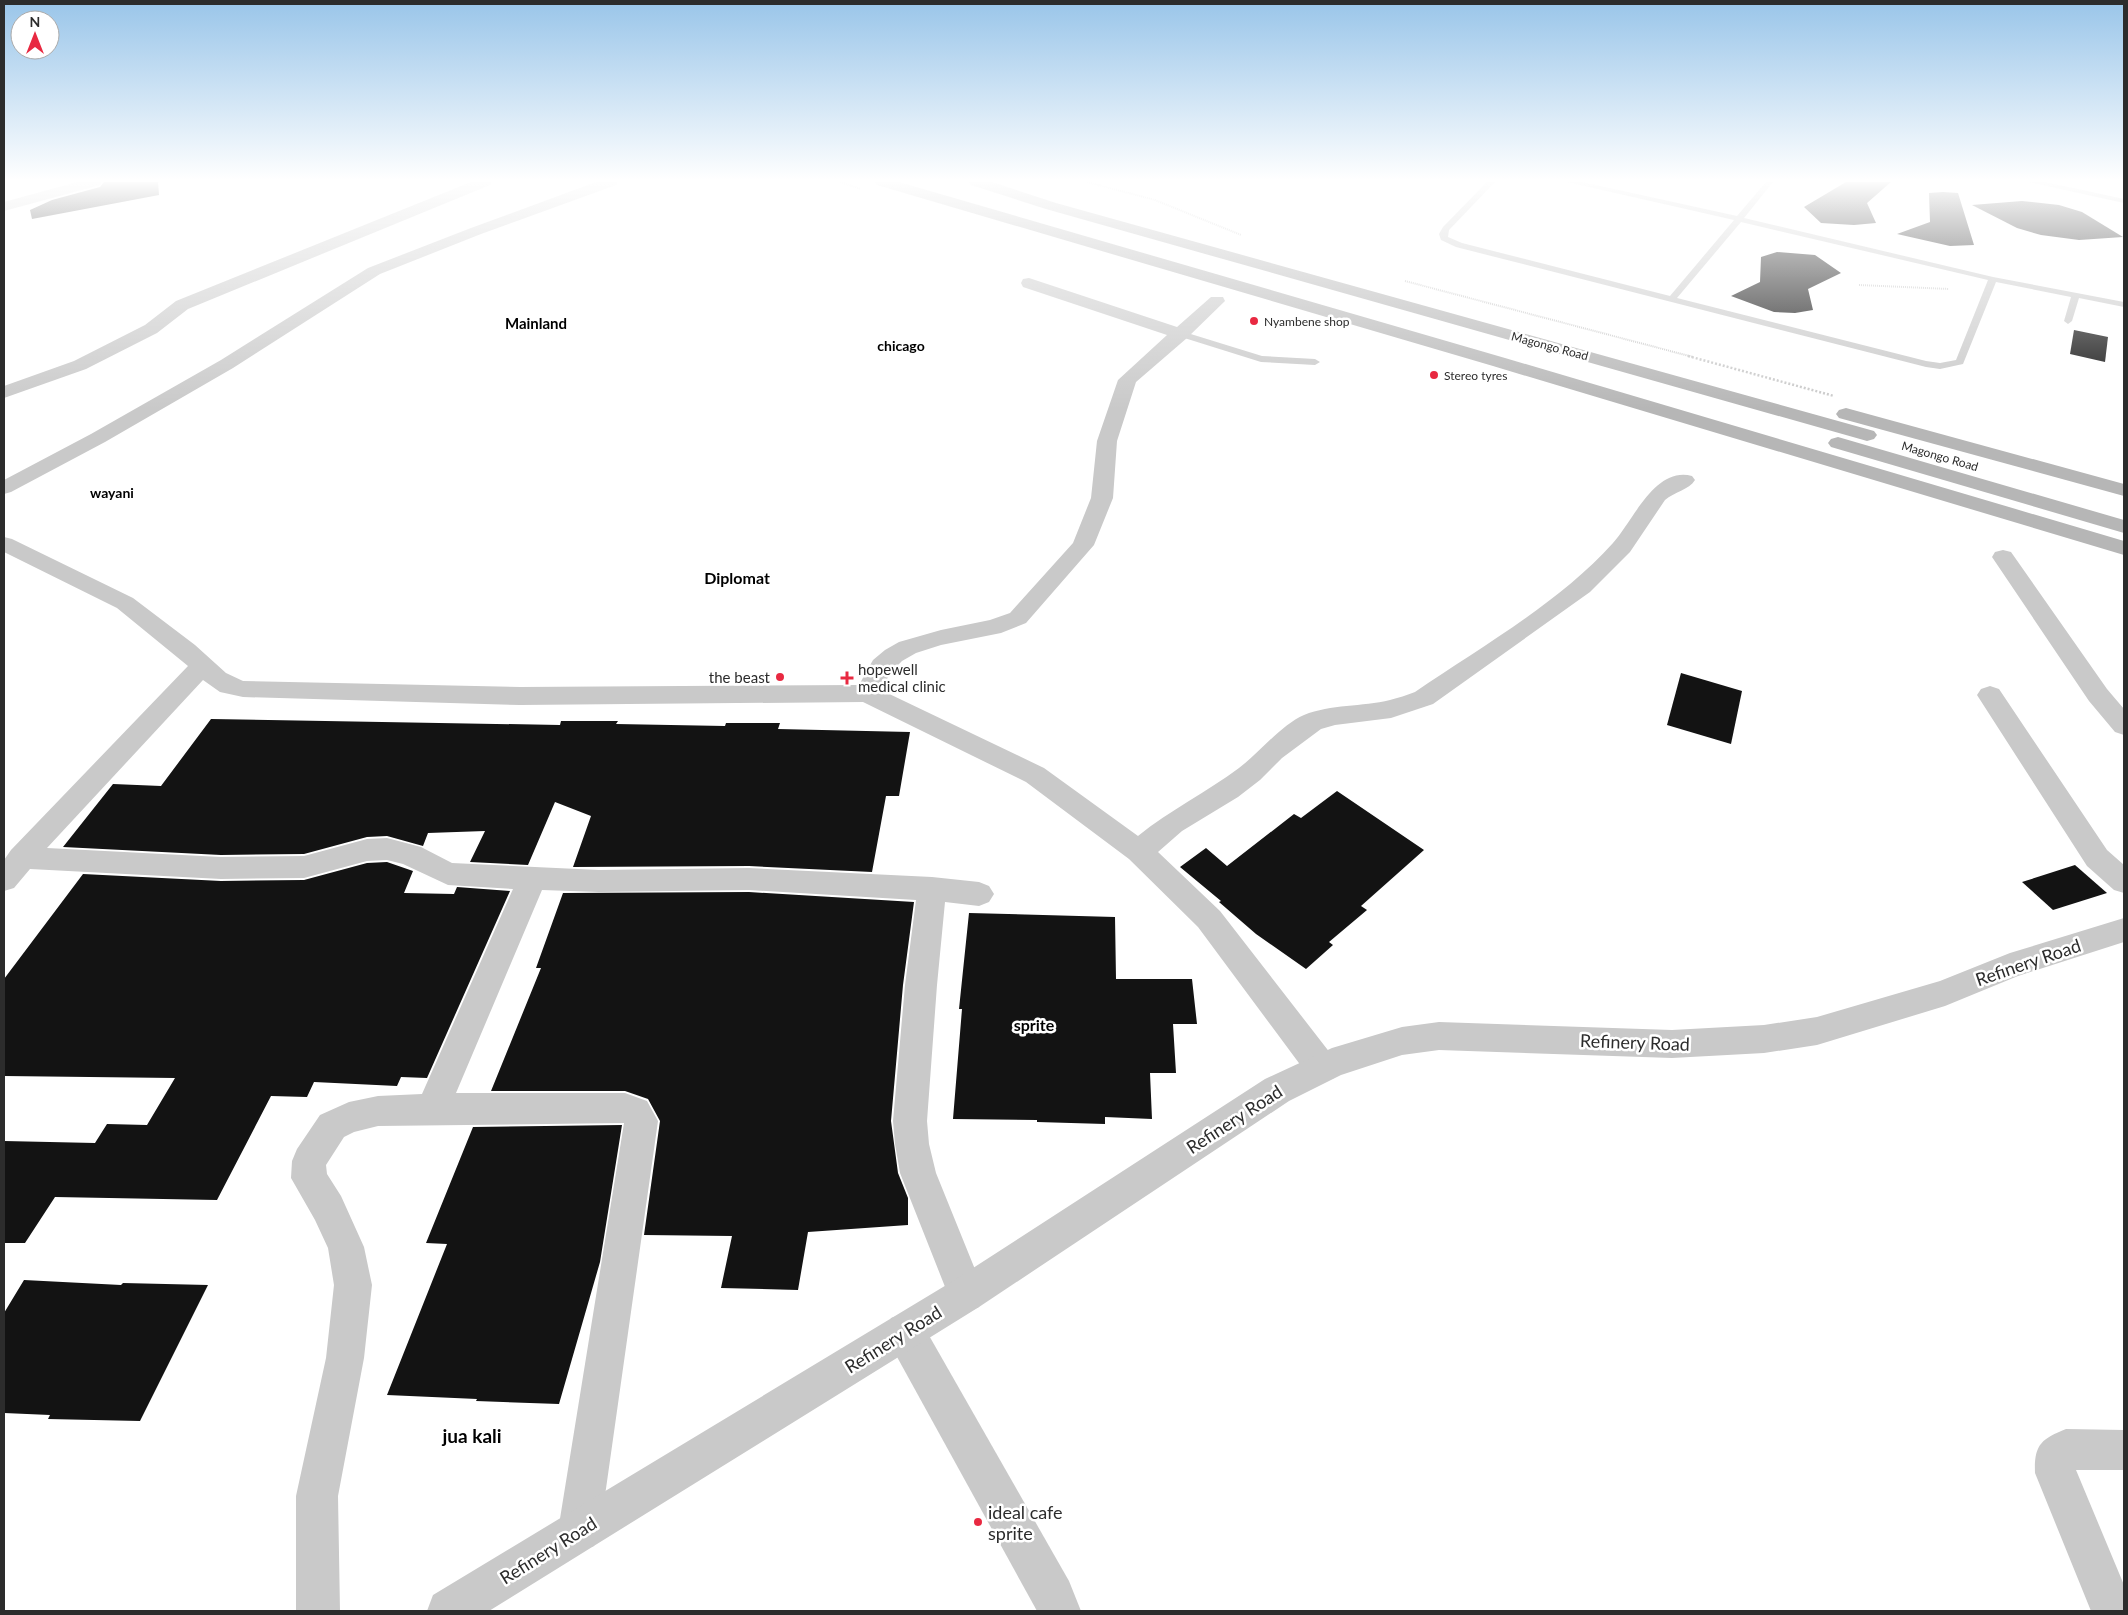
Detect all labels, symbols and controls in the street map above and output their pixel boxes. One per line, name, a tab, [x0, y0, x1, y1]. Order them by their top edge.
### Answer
north arrow	[10, 10, 60, 60]
text: N	[30, 13, 40, 30]
district label: Mainland	[505, 314, 567, 332]
place label: Nyambene shop	[1264, 314, 1350, 329]
marker: Nyambene shop	[1248, 315, 1260, 327]
street label: Magongo Road	[1510, 329, 1590, 363]
district label: chicago	[877, 337, 925, 354]
place label: Stereo tyres	[1444, 368, 1507, 383]
marker: Stereo tyres	[1428, 369, 1440, 381]
street label: Magongo Road	[1900, 438, 1980, 474]
district label: wayani	[90, 484, 134, 501]
district label: Diplomat	[704, 568, 770, 587]
place label: hopewell medical clinic	[858, 660, 946, 695]
place label: the beast	[709, 668, 771, 686]
marker: the beast	[774, 671, 786, 683]
marker: hopewell medical clinic	[840, 671, 854, 685]
street label: Refinery Road	[1972, 934, 2084, 990]
district label: sprite	[1014, 1015, 1055, 1034]
street label: Refinery Road	[1580, 1029, 1690, 1055]
street label: Refinery Road	[1182, 1080, 1286, 1158]
street label: Refinery Road	[841, 1301, 945, 1377]
district label: jua kali	[441, 1424, 502, 1447]
place label: ideal cafe sprite	[988, 1501, 1063, 1544]
street label: Refinery Road	[496, 1512, 600, 1588]
marker: ideal cafe sprite	[972, 1516, 984, 1528]

